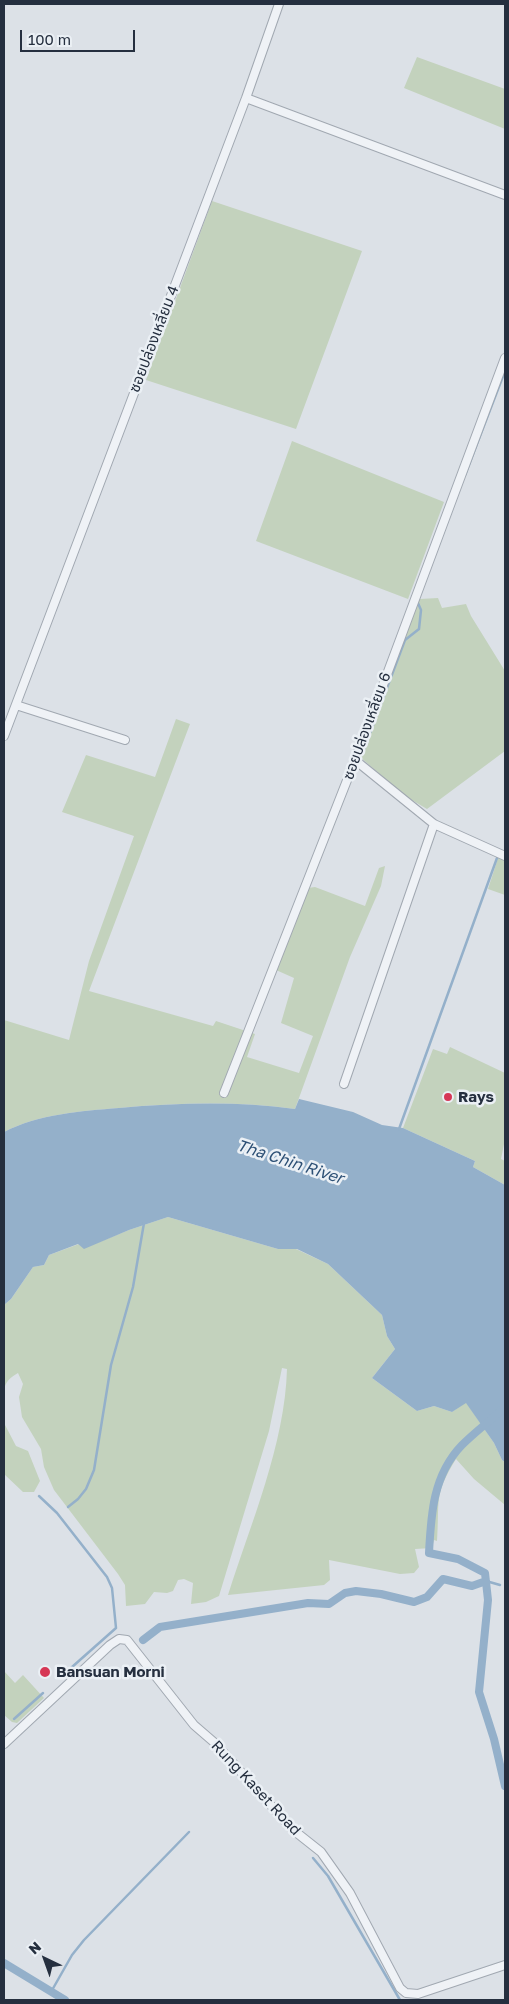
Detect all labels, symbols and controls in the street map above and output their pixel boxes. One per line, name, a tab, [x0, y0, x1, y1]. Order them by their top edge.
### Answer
scale bar	[22, 20, 138, 52]
text: 100 m	[28, 30, 71, 48]
street label: ซอยปล่องเหลี่ยม 4	[125, 283, 183, 395]
street label: ซอยปล่องเหลี่ยม 6	[339, 670, 395, 782]
place label: Rays	[458, 1088, 494, 1106]
marker: Rays	[442, 1091, 454, 1103]
water label: Tha Chin River	[234, 1136, 346, 1188]
place label: Bansuan Morni	[56, 1663, 165, 1681]
marker: Bansuan Morni	[38, 1665, 52, 1679]
street label: Rung Kaset Road	[207, 1737, 305, 1839]
north arrow	[20, 1934, 70, 1984]
text: N	[25, 1938, 44, 1957]

